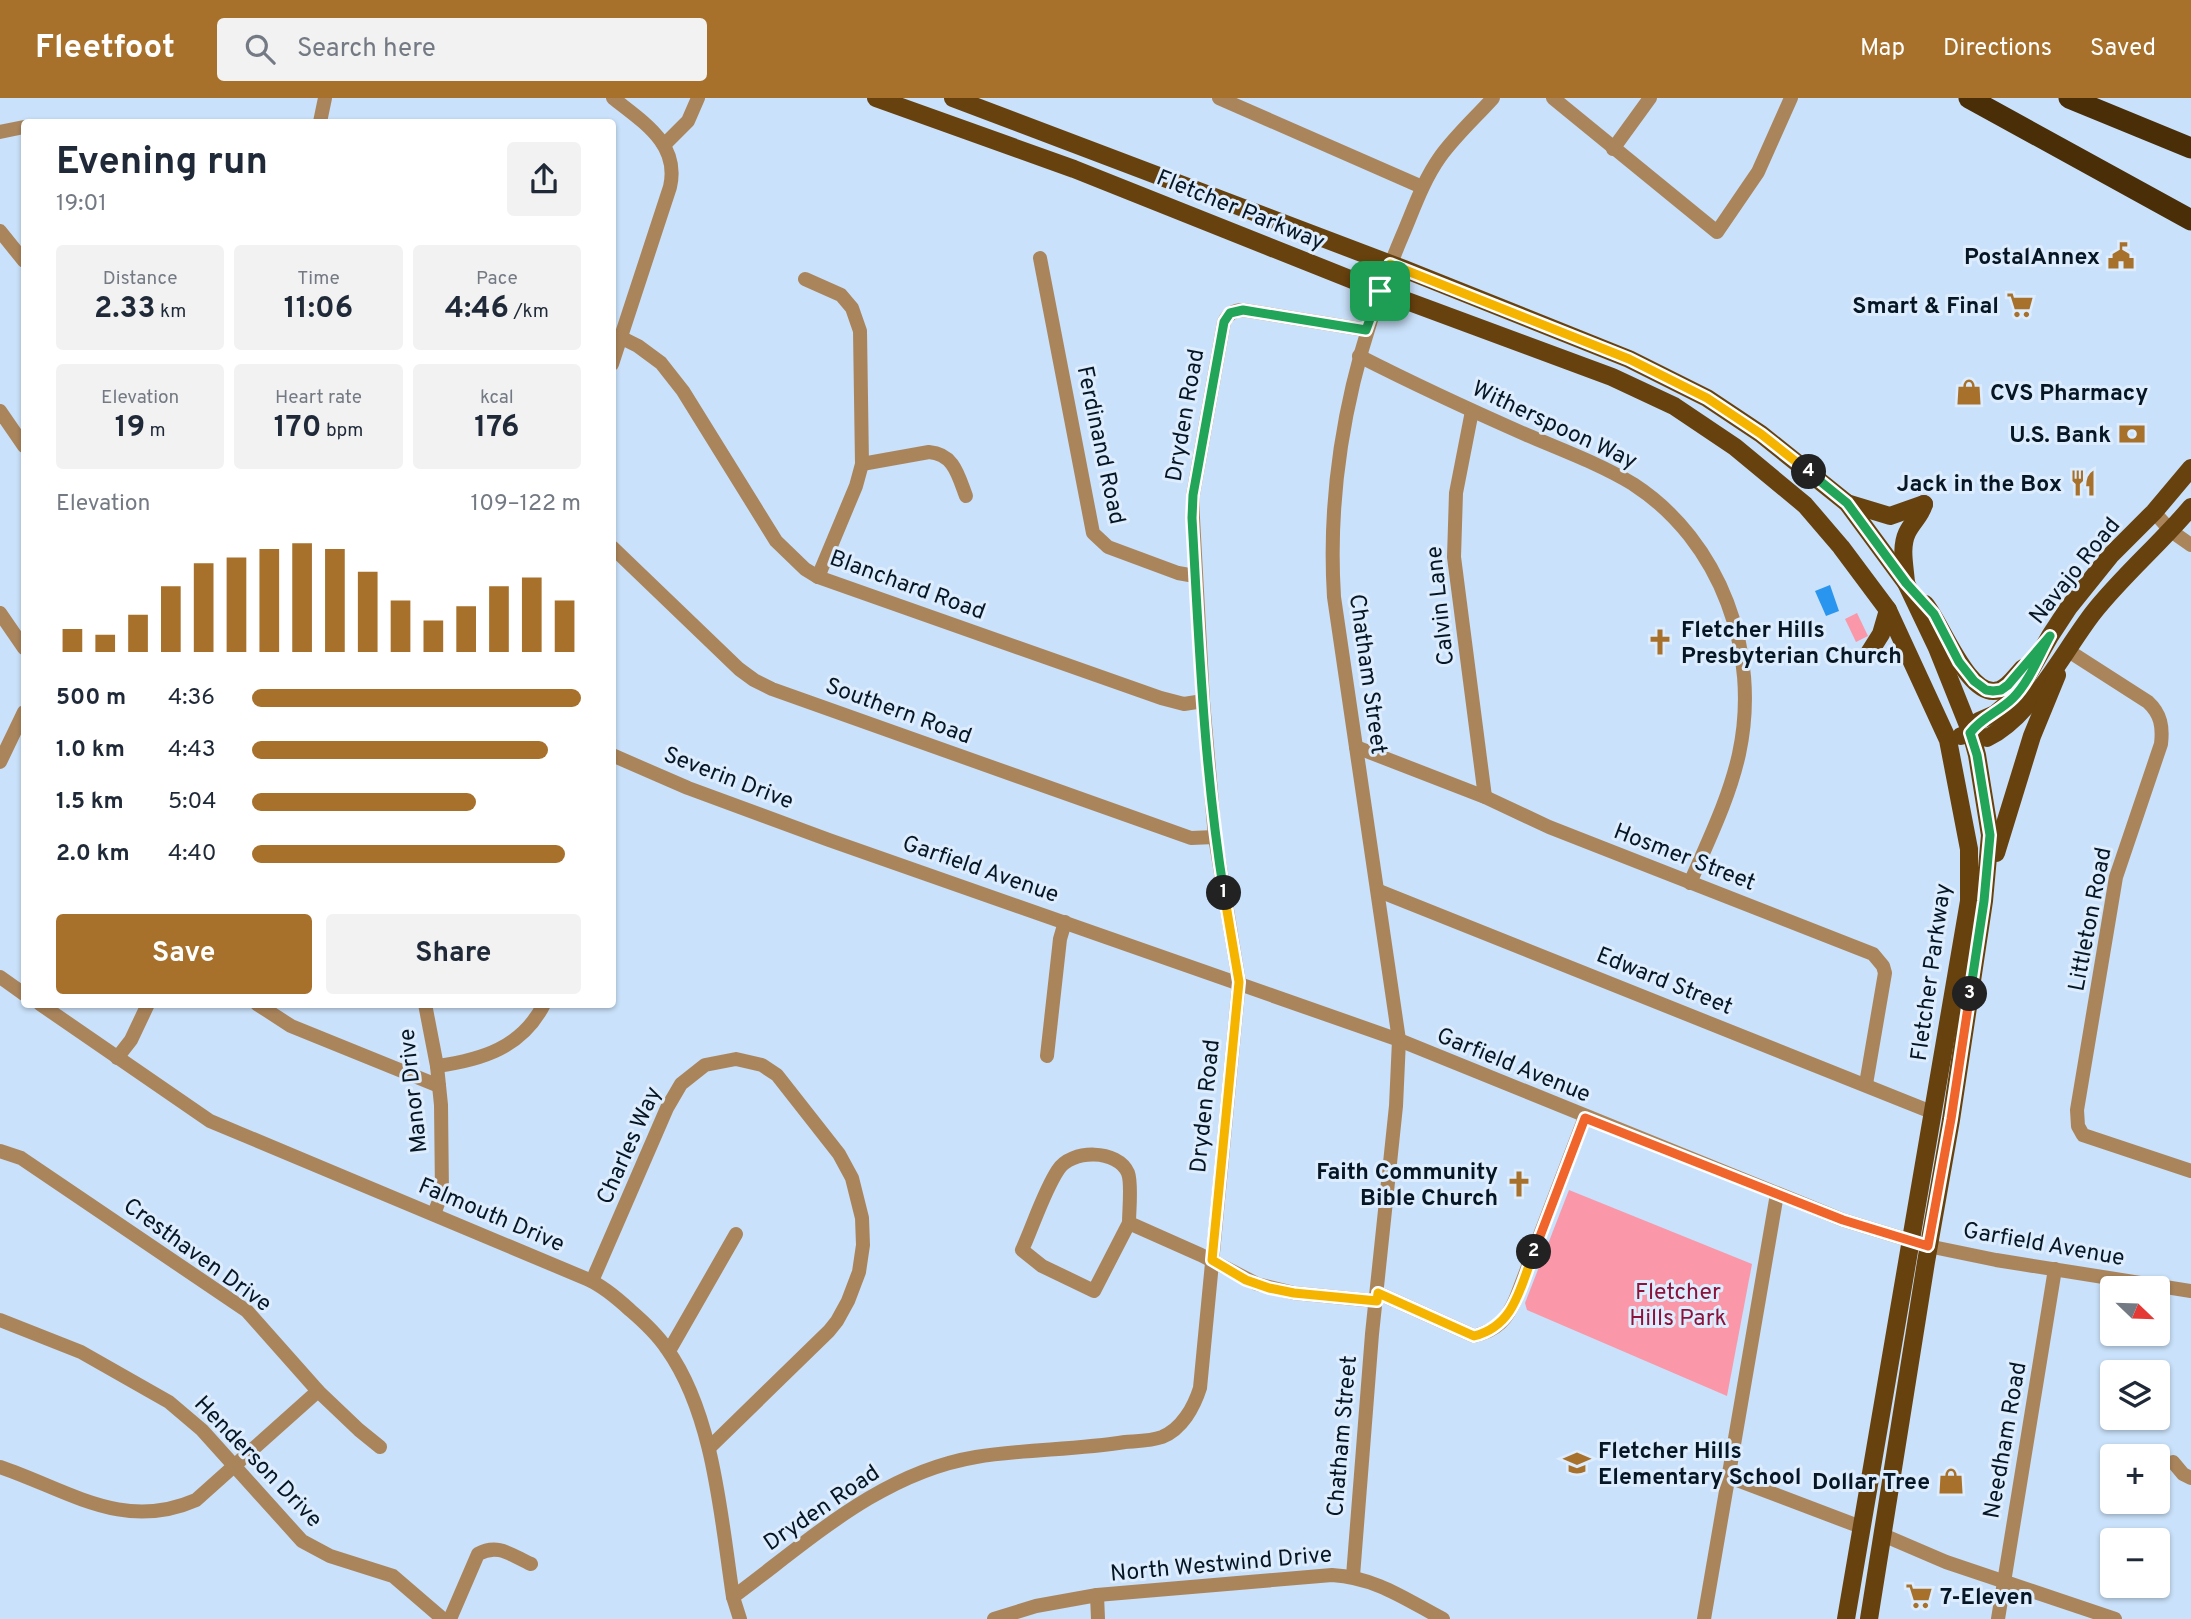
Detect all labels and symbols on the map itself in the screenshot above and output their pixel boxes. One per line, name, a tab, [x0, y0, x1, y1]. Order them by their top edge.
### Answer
street label: Fletcher Parkway	[1152, 164, 1328, 258]
public building icon: PostalAnnex	[2106, 241, 2136, 271]
place label: PostalAnnex	[1964, 244, 2100, 273]
pin	[1350, 261, 1410, 321]
supermarket icon: Smart & Final	[2005, 290, 2035, 320]
place label: Smart & Final	[1852, 293, 1999, 322]
street label: Dryden Road	[1161, 347, 1212, 484]
street label: Ferdinand Road	[1069, 364, 1130, 527]
street label: Witherspoon Way	[1467, 375, 1641, 477]
shop icon: CVS Pharmacy	[1954, 377, 1984, 407]
place label: CVS Pharmacy	[1990, 380, 2148, 409]
bank icon: U.S. Bank	[2117, 419, 2147, 449]
place label: U.S. Bank	[2009, 422, 2111, 451]
pin: 4	[1792, 454, 1826, 490]
restaurant icon: Jack in the Box	[2068, 468, 2098, 498]
place label: Jack in the Box	[1897, 471, 2062, 500]
street label: Navajo Road	[2024, 512, 2128, 631]
street label: Blanchard Road	[825, 545, 989, 628]
street label: Calvin Lane	[1421, 545, 1462, 667]
street label: Chatham Street	[1341, 592, 1392, 756]
place label: Fletcher Hills Presbyterian Church	[1681, 617, 1902, 672]
church icon: Fletcher Hills Presbyterian Church	[1645, 627, 1675, 657]
street label: Southern Road	[821, 672, 975, 752]
street label: Severin Drive	[659, 741, 797, 817]
street label: Hosmer Street	[1609, 818, 1759, 899]
street label: Garfield Avenue	[898, 830, 1062, 911]
street label: Littleton Road	[2063, 845, 2120, 994]
pin: 1	[1206, 876, 1242, 910]
street label: Fletcher Parkway	[1906, 882, 1959, 1063]
street label: Edward Street	[1592, 942, 1736, 1023]
pin: 3	[1952, 976, 1988, 1012]
street label: Garfield Avenue	[1432, 1022, 1594, 1110]
street label: Manor Drive	[394, 1027, 435, 1154]
street label: Dryden Road	[1185, 1038, 1228, 1174]
street label: Charles Way	[591, 1083, 669, 1209]
place label: Faith Community Bible Church	[1316, 1159, 1498, 1214]
church icon: Faith Community Bible Church	[1504, 1169, 1534, 1199]
street label: Falmouth Drive	[414, 1172, 568, 1260]
street label: Cresthaven Drive	[117, 1192, 276, 1320]
street label: Garfield Avenue	[1961, 1217, 2127, 1274]
pin: 2	[1516, 1234, 1552, 1270]
north arrow	[2100, 1276, 2170, 1346]
park label: Fletcher Hills Park	[1629, 1279, 1727, 1334]
street label: Chatham Street	[1322, 1354, 1365, 1518]
street label: Needham Road	[1978, 1360, 2034, 1521]
street label: Henderson Drive	[187, 1391, 328, 1535]
place label: Fletcher Hills Elementary School	[1598, 1438, 1802, 1493]
school or university icon: Fletcher Hills Elementary School	[1562, 1448, 1592, 1478]
street label: Dryden Road	[759, 1460, 886, 1559]
shop icon: Dollar Tree	[1936, 1466, 1966, 1496]
place label: Dollar Tree	[1812, 1469, 1930, 1498]
street label: North Westwind Drive	[1109, 1541, 1333, 1590]
supermarket icon: 7-Eleven	[1904, 1581, 1934, 1611]
place label: 7-Eleven	[1940, 1584, 2033, 1613]

